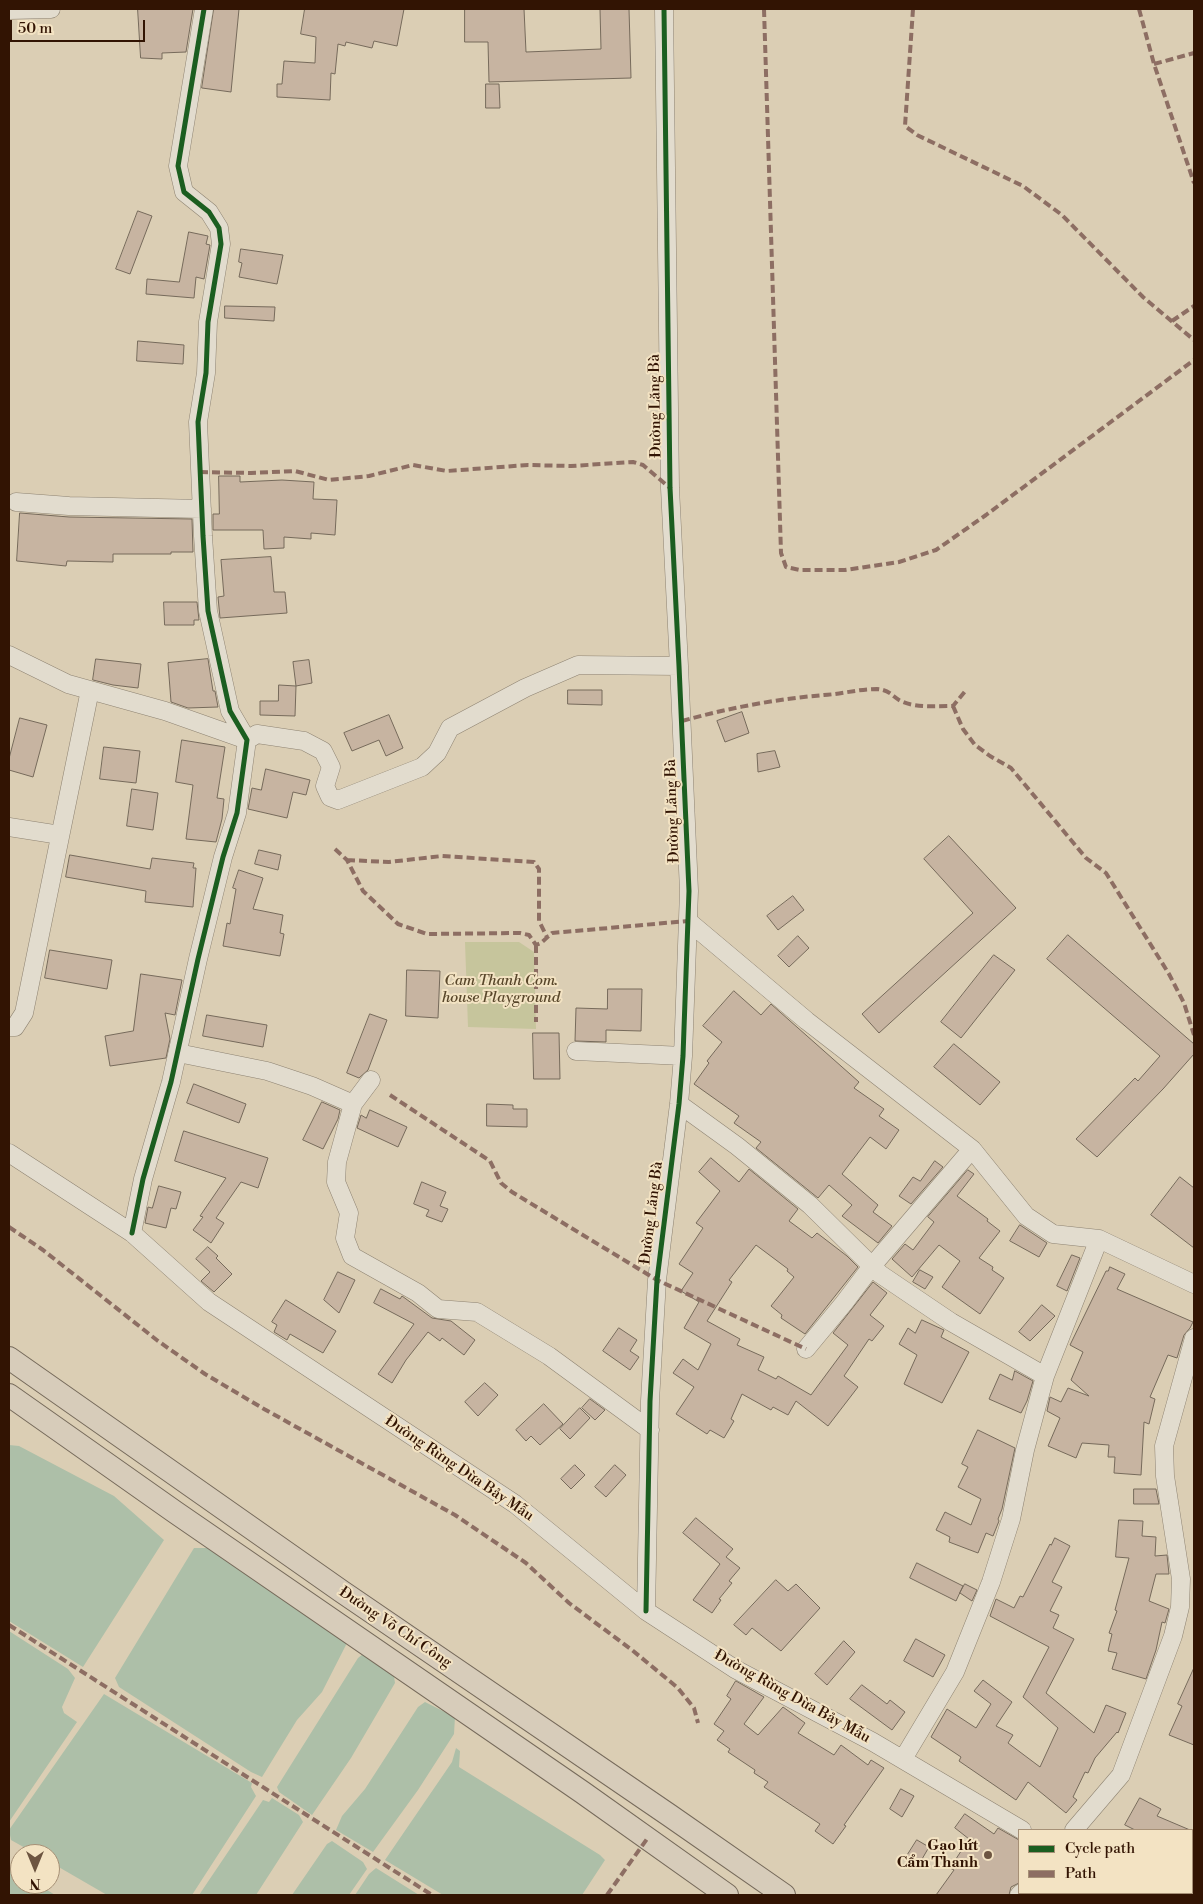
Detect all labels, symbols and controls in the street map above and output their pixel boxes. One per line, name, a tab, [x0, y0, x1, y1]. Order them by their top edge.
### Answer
scale bar	[12, 10, 148, 42]
text: 50 m	[18, 19, 52, 38]
street label: Đường Lăng Bà	[646, 354, 666, 458]
street label: Đường Lăng Bà	[662, 759, 684, 863]
park label: Cam Thanh Com. house Playground	[442, 972, 560, 1007]
street label: Đường Lăng Bà	[637, 1160, 667, 1266]
street label: Đường Rừng Dừa Bảy Mẫu	[381, 1412, 537, 1526]
street label: Đường Võ Chí Công	[335, 1584, 455, 1672]
street label: Đường Rừng Dừa Bảy Mẫu	[711, 1647, 873, 1747]
legend	[1018, 1829, 1193, 1894]
place label: Gạo lứt Cẩm Thanh	[897, 1837, 978, 1872]
text: Cycle path	[1065, 1839, 1135, 1858]
north arrow	[10, 1844, 60, 1894]
marker: Gạo lứt Cẩm Thanh	[982, 1849, 994, 1861]
text: Path	[1065, 1864, 1097, 1883]
text: N	[29, 1874, 41, 1892]

